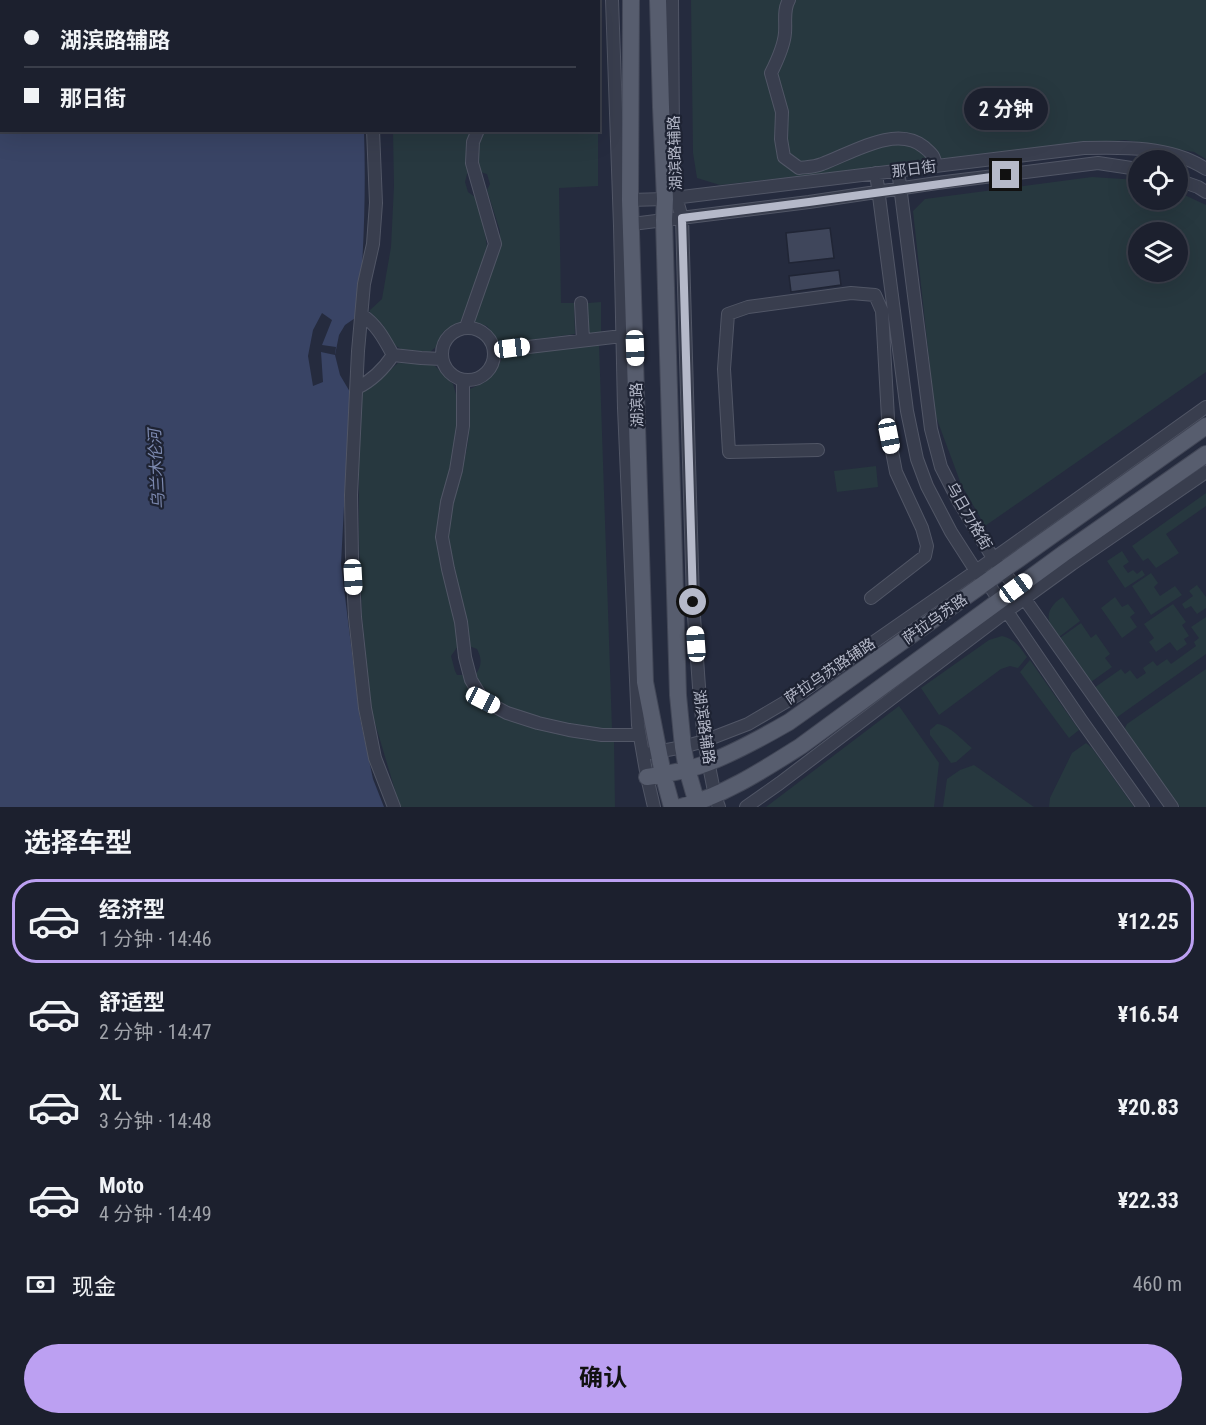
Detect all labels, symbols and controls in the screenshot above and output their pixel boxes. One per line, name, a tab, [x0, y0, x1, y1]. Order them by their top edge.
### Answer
text: 湖滨路辅路	[60, 28, 170, 53]
text: 那日街	[60, 86, 126, 111]
callout: 2 分钟	[964, 88, 1048, 130]
text: 2 分钟	[979, 97, 1033, 121]
street label: 湖滨路辅路	[665, 115, 685, 191]
map controls	[1128, 150, 1188, 282]
button: locate	[1128, 150, 1188, 210]
street label: 那日街	[891, 157, 937, 181]
route end	[992, 161, 1019, 188]
button: layers	[1128, 222, 1188, 282]
car	[625, 330, 645, 366]
car	[493, 337, 531, 359]
street label: 湖滨路	[627, 382, 647, 428]
car	[877, 417, 901, 455]
water label: 乌兰木伦河	[145, 426, 168, 509]
street label: 乌日力格街	[942, 479, 996, 553]
car	[343, 559, 363, 595]
car	[996, 570, 1036, 606]
route start	[679, 588, 706, 615]
street label: 萨拉乌苏路	[899, 590, 971, 648]
car	[686, 625, 706, 663]
street label: 萨拉乌苏路辅路	[781, 634, 879, 708]
car	[463, 684, 503, 716]
street label: 湖滨路辅路	[690, 689, 718, 765]
text: 选择车型	[24, 827, 132, 859]
icon: car	[27, 894, 81, 948]
text: 经济型	[99, 897, 165, 922]
text: ¥12.25	[1118, 909, 1179, 934]
text: 1 分钟 · 14:46	[99, 927, 212, 951]
icon: car	[27, 987, 81, 1041]
text: 舒适型	[99, 990, 165, 1015]
text: ¥16.54	[1118, 1002, 1179, 1027]
text: 2 分钟 · 14:47	[99, 1020, 212, 1044]
icon: car	[27, 1080, 81, 1134]
text: XL	[99, 1080, 122, 1105]
text: ¥20.83	[1118, 1095, 1179, 1120]
text: 3 分钟 · 14:48	[99, 1109, 212, 1133]
icon: car	[27, 1173, 81, 1227]
text: Moto	[99, 1173, 144, 1198]
text: ¥22.33	[1118, 1188, 1179, 1213]
text: 4 分钟 · 14:49	[99, 1202, 212, 1226]
icon: cash	[24, 1268, 57, 1301]
text: 460 m	[1133, 1272, 1182, 1296]
text: 现金	[72, 1274, 116, 1299]
button: 确认	[24, 1344, 1182, 1413]

